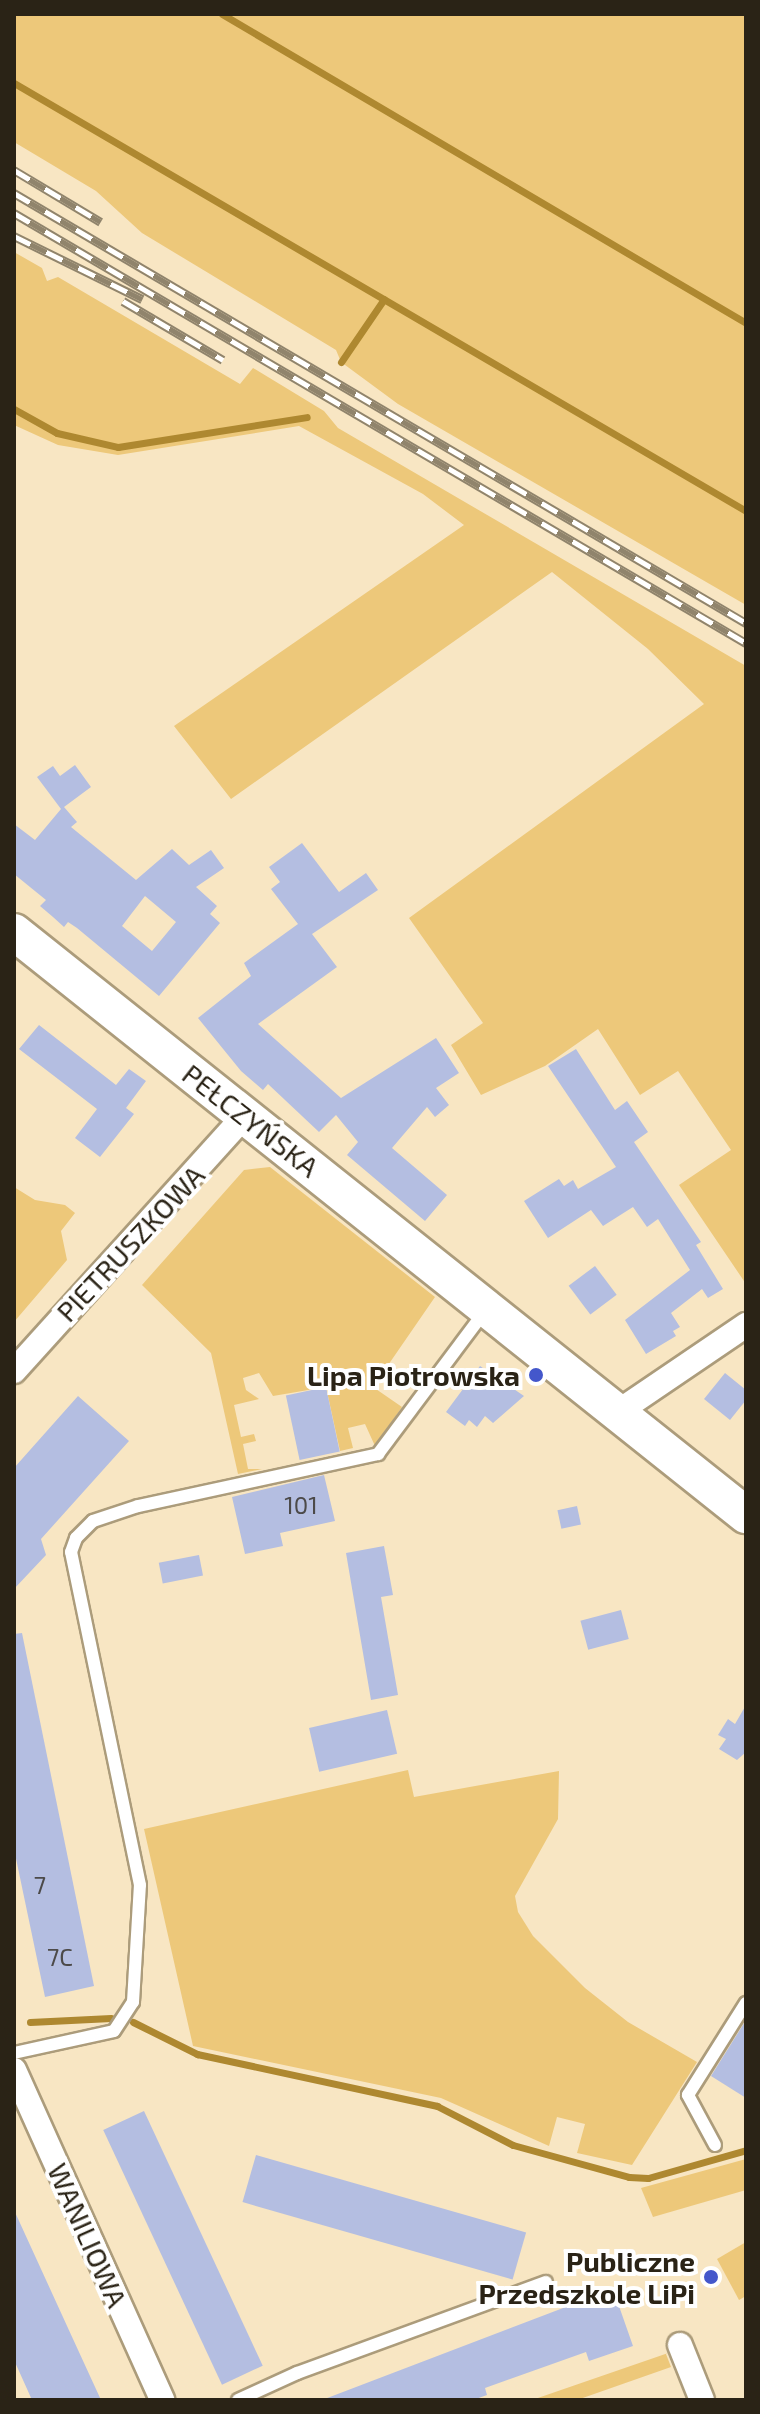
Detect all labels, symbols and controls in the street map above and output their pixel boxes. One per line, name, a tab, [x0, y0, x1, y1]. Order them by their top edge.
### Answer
street label: PEŁCZYŃSKA	[176, 1056, 326, 1184]
street label: PIETRUSZKOWA	[49, 1158, 211, 1328]
place label: Lipa Piotrowska	[307, 1358, 520, 1392]
marker: Lipa Piotrowska	[527, 1366, 545, 1384]
house number: 101	[284, 1491, 318, 1519]
house number: 7	[34, 1871, 46, 1899]
house number: 7C	[47, 1943, 73, 1971]
street label: WANILIOWA	[41, 2158, 135, 2312]
place label: Publiczne Przedszkole LiPi	[479, 2244, 695, 2310]
marker: Publiczne Przedszkole LiPi	[702, 2268, 720, 2286]

